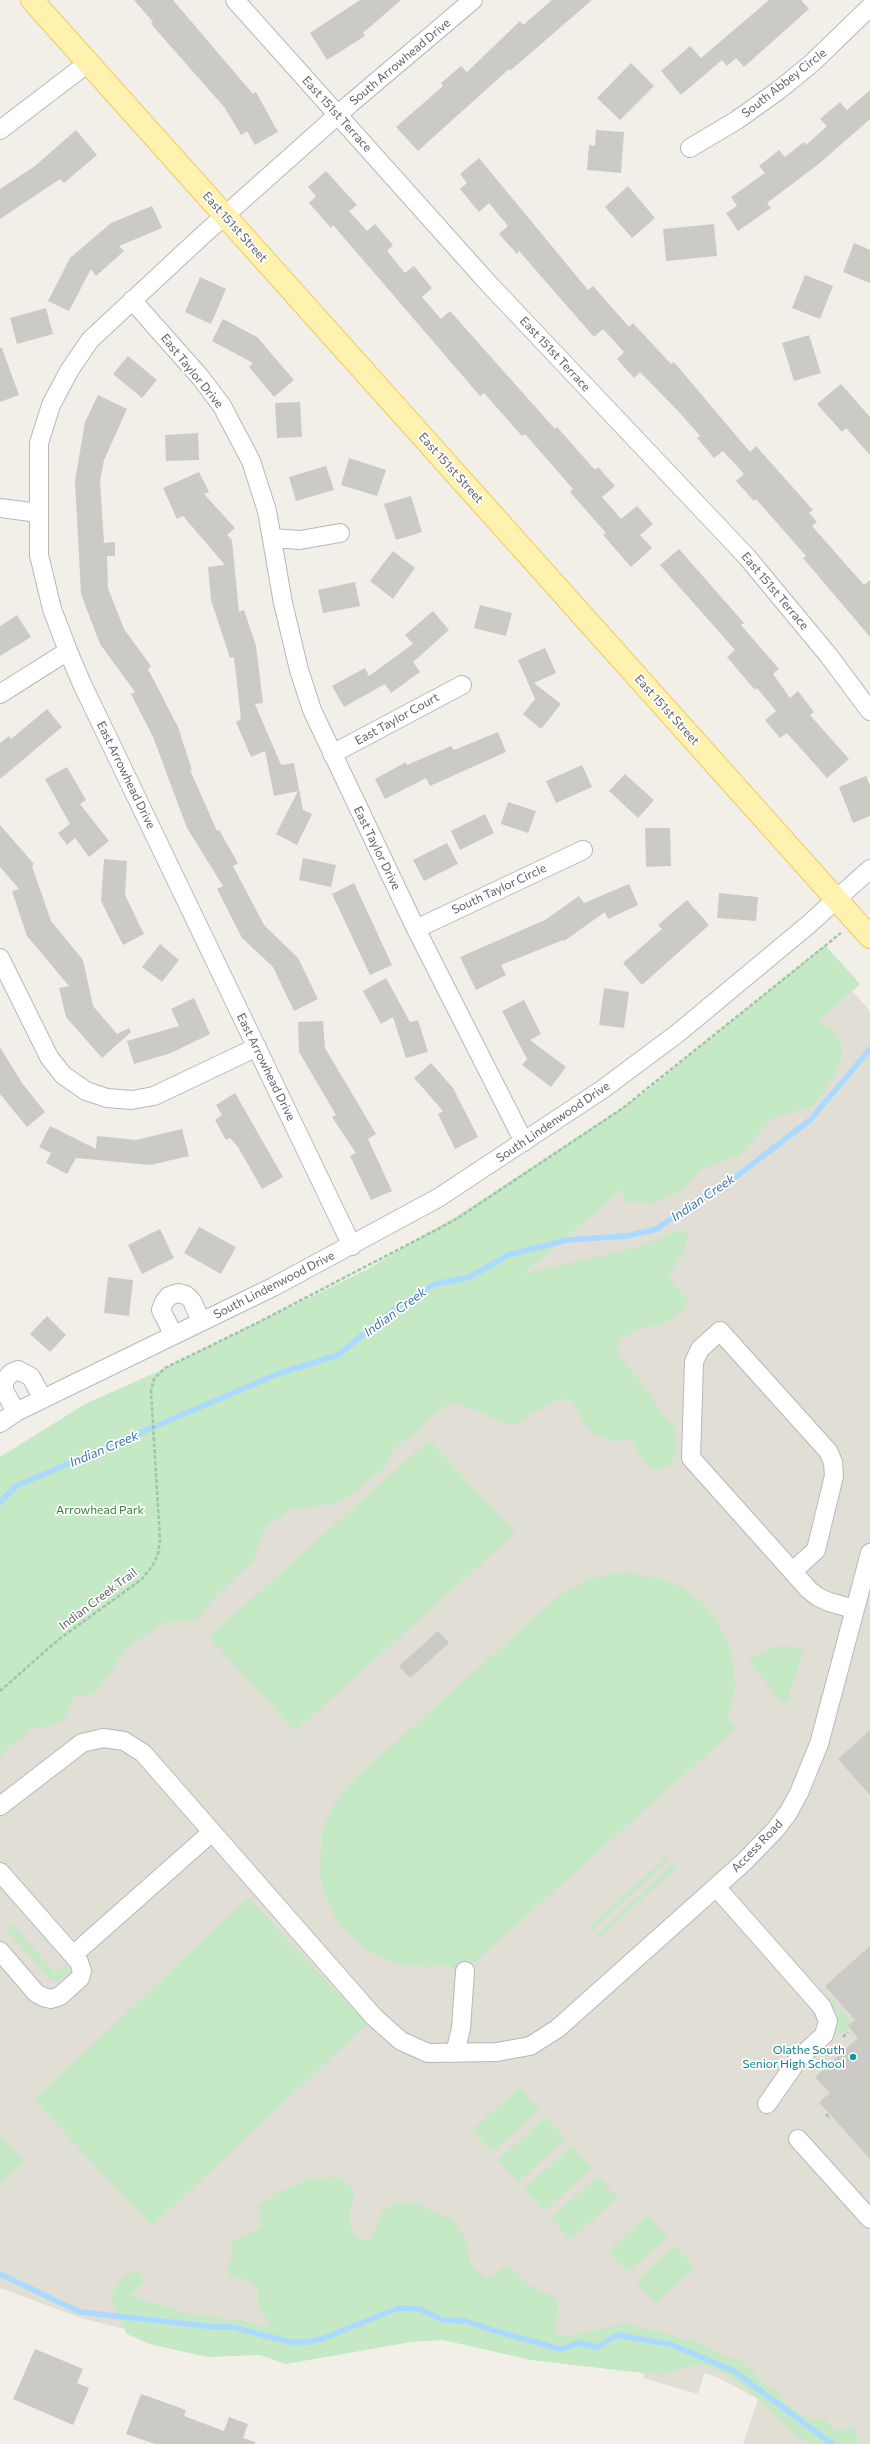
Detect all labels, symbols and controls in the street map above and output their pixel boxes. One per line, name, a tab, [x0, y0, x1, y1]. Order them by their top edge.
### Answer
street label: South Arrowhead Drive	[347, 16, 453, 108]
street label: South Abbey Circle	[739, 46, 829, 120]
street label: East 151st Terrace	[299, 73, 375, 155]
street label: East 151st Street	[200, 189, 270, 265]
street label: East 151st Terrace	[517, 314, 593, 394]
street label: East Taylor Drive	[158, 331, 226, 411]
street label: East 151st Street	[416, 430, 486, 506]
street label: East 151st Terrace	[738, 549, 812, 633]
street label: East 151st Street	[632, 672, 702, 748]
street label: East Taylor Court	[352, 690, 442, 748]
street label: East Arrowhead Drive	[94, 719, 158, 831]
street label: East Taylor Drive	[351, 804, 403, 892]
street label: South Taylor Circle	[449, 861, 549, 917]
street label: East Arrowhead Drive	[234, 1011, 298, 1123]
street label: South Lindenwood Drive	[494, 1079, 612, 1165]
water label: Indian Creek	[668, 1171, 738, 1225]
street label: South Lindenwood Drive	[211, 1248, 337, 1322]
water label: Indian Creek	[361, 1284, 429, 1340]
water label: Indian Creek	[67, 1427, 141, 1471]
park label: Arrowhead Park	[56, 1503, 144, 1517]
street label: Indian Creek Trail	[56, 1565, 140, 1633]
street label: Access Road	[728, 1817, 786, 1875]
place label: Olathe South Senior High School	[742, 2043, 845, 2071]
marker: Olathe South Senior High School	[848, 2052, 858, 2062]

